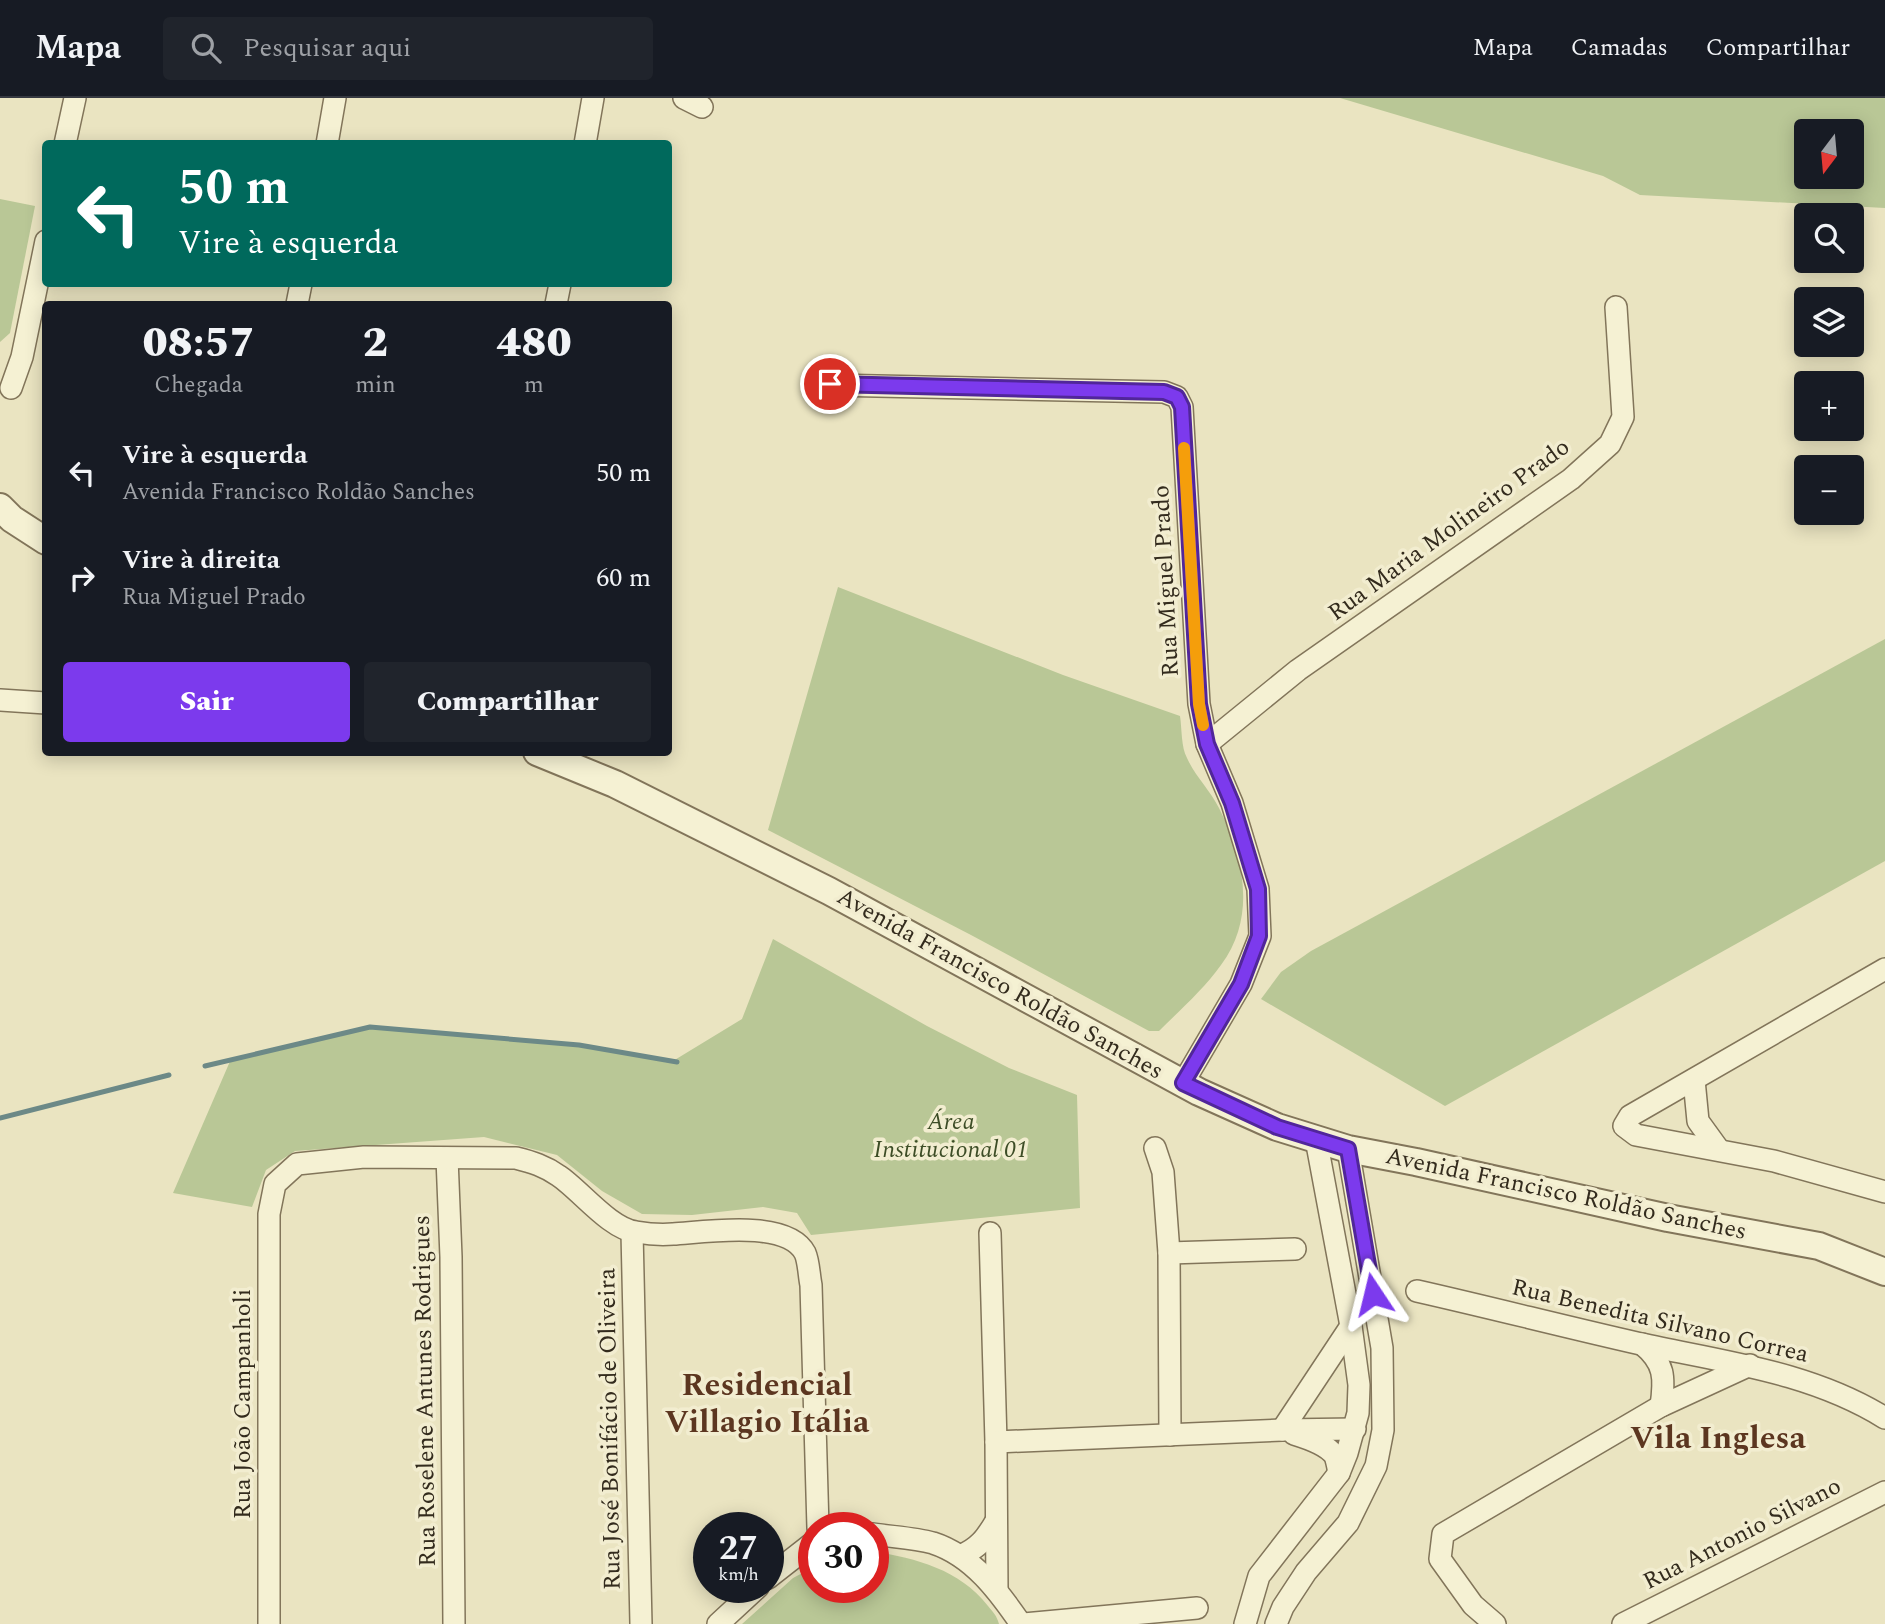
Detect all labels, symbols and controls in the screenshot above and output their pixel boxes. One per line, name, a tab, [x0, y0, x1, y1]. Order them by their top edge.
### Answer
search box	[163, 17, 653, 80]
text: Mapa	[35, 23, 121, 73]
text: Pesquisar aqui	[243, 28, 411, 68]
icon: search	[187, 29, 225, 67]
text: Mapa	[1473, 30, 1533, 66]
text: Camadas	[1571, 30, 1668, 66]
text: Compartilhar	[1706, 30, 1850, 66]
north arrow	[1794, 119, 1864, 189]
map controls	[1794, 119, 1864, 525]
text: 50 m	[178, 151, 289, 226]
icon: left	[63, 168, 154, 259]
button: search	[1794, 203, 1864, 273]
text: Vire à esquerda	[178, 219, 398, 268]
button: layers	[1794, 287, 1864, 357]
text: 08:57	[142, 312, 255, 375]
text: 2	[363, 312, 388, 375]
text: 480	[496, 312, 572, 375]
pin	[800, 354, 860, 414]
icon: arrive	[811, 365, 849, 403]
text: Chegada	[154, 368, 243, 403]
text: min	[355, 368, 396, 403]
text: m	[524, 368, 544, 403]
button: +	[1794, 371, 1864, 441]
street label: Rua Maria Molineiro Prado	[1320, 430, 1578, 630]
text: Vire à esquerda	[122, 435, 308, 475]
text: 50 m	[596, 453, 651, 493]
icon: left	[63, 454, 101, 492]
button: −	[1794, 455, 1864, 525]
text: Avenida Francisco Roldão Sanches	[122, 475, 475, 510]
street label: Rua Miguel Prado	[1143, 484, 1189, 678]
text: Vire à direita	[122, 540, 280, 580]
text: 60 m	[596, 558, 651, 598]
icon: right	[63, 559, 101, 597]
text: Rua Miguel Prado	[122, 580, 306, 615]
button: Sair	[63, 662, 350, 742]
button: Compartilhar	[364, 662, 651, 742]
street label: Avenida Francisco Roldão Sanches	[830, 879, 1170, 1089]
park label: Área Institucional 01	[874, 1104, 1028, 1168]
street label: Avenida Francisco Roldão Sanches	[1382, 1138, 1750, 1250]
street label: Rua Roselene Antunes Rodrigues	[404, 1215, 446, 1567]
position arrow	[1336, 1257, 1410, 1331]
street label: Rua José Bonifácio de Oliveira	[589, 1267, 631, 1590]
street label: Rua Benedita Silvano Correa	[1508, 1269, 1812, 1373]
street label: Rua João Campanholi	[225, 1289, 261, 1519]
district label: Residencial Villagio Itália	[665, 1361, 870, 1447]
district label: Vila Inglesa	[1630, 1414, 1807, 1463]
street label: Rua Antonio Silvano	[1637, 1468, 1847, 1600]
speed limit sign: 30	[798, 1512, 889, 1603]
text: 27	[719, 1522, 758, 1575]
text: km/h	[718, 1561, 759, 1588]

